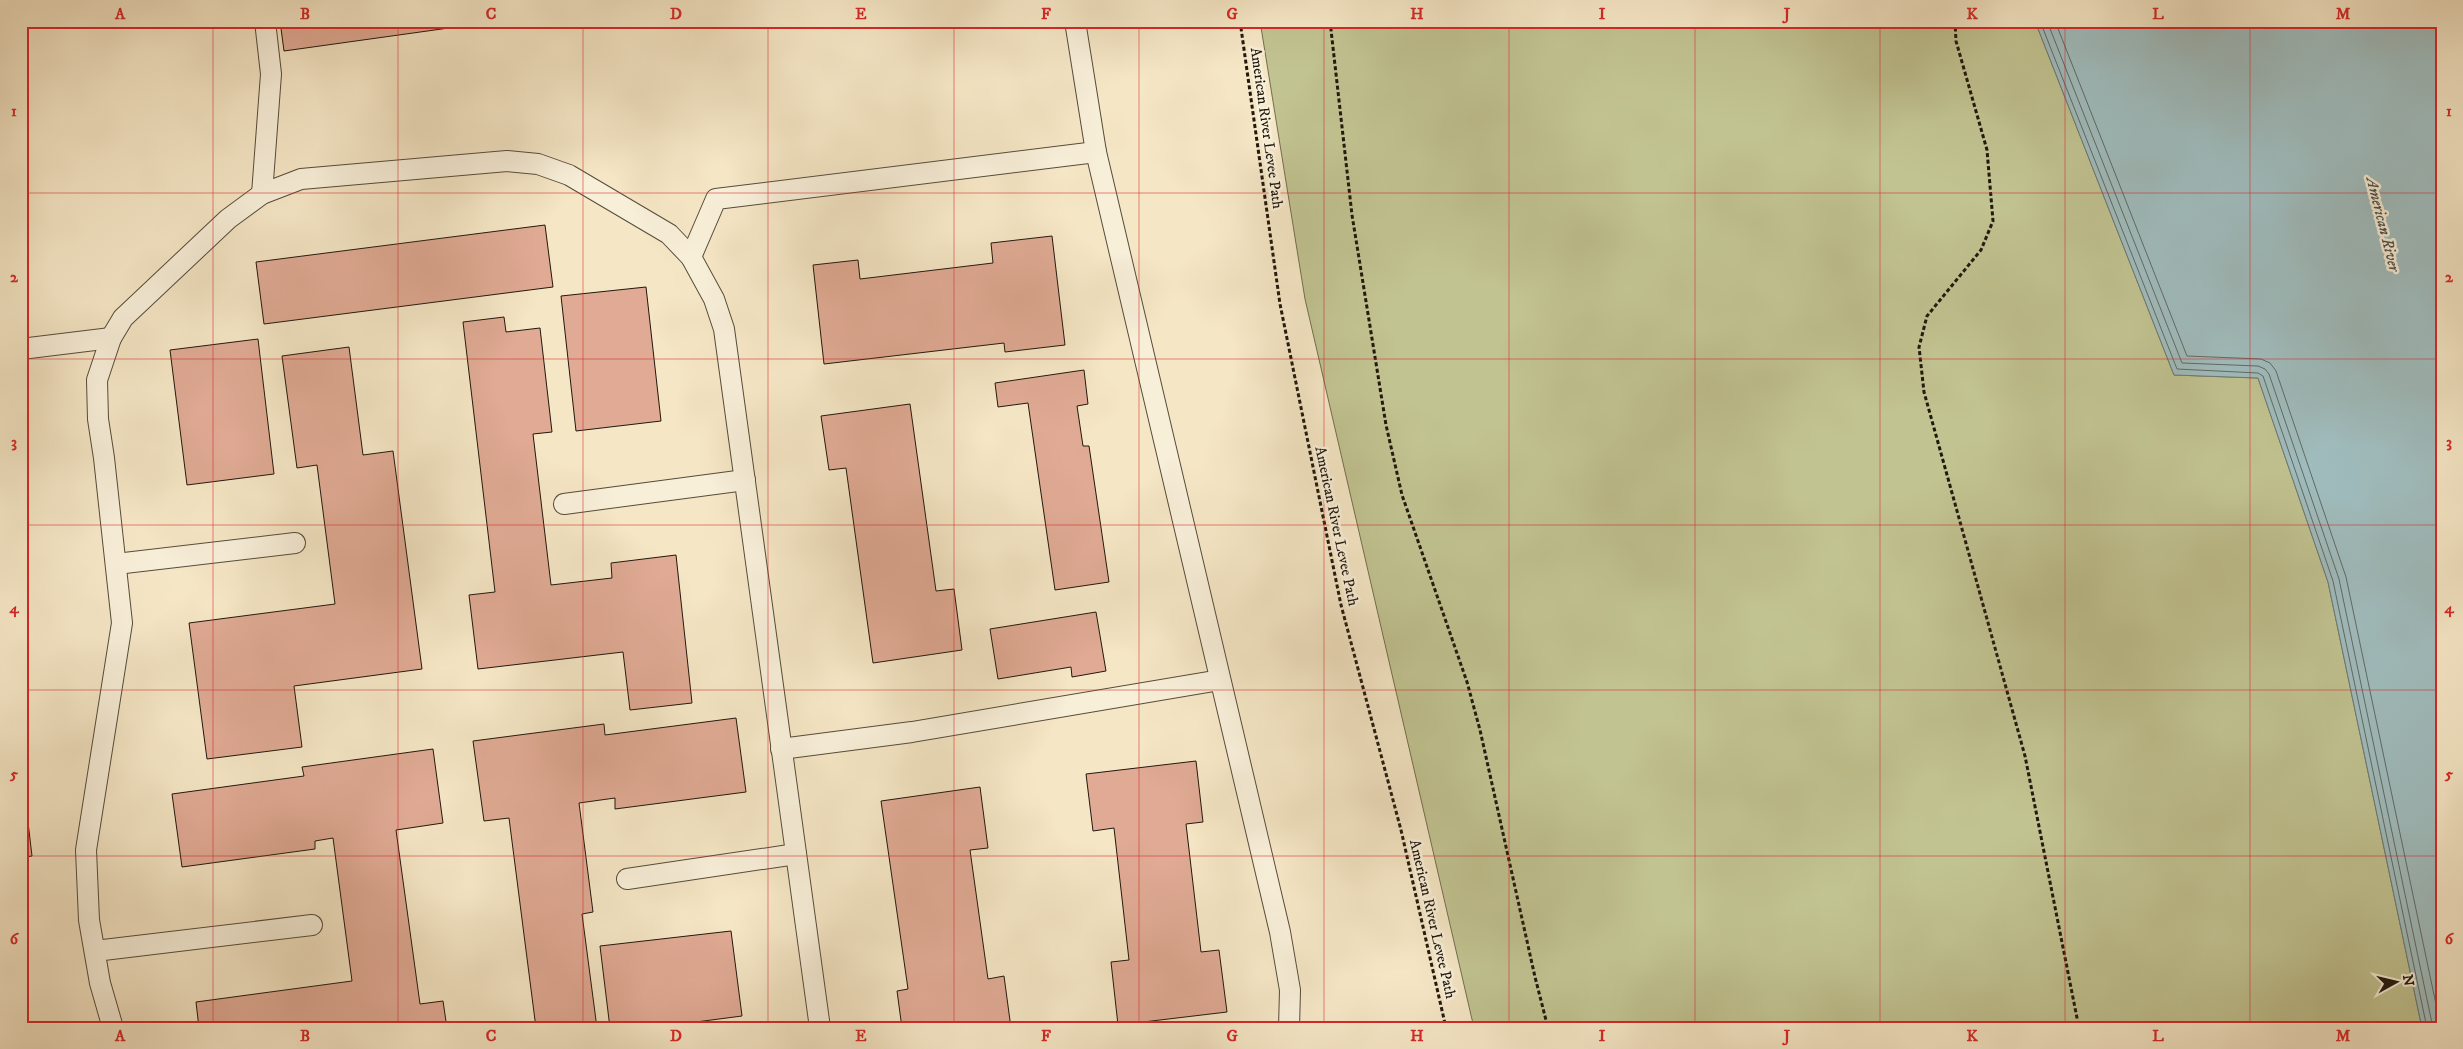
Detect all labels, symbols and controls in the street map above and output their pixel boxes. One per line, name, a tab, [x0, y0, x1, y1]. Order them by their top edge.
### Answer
text: A	[114, 4, 126, 24]
text: B	[300, 4, 310, 24]
text: C	[486, 4, 496, 24]
text: D	[670, 4, 682, 24]
text: E	[855, 4, 867, 24]
text: F	[1041, 4, 1051, 24]
text: G	[1226, 4, 1238, 24]
text: H	[1410, 4, 1424, 24]
text: I	[1599, 4, 1606, 24]
text: J	[1782, 4, 1791, 24]
text: K	[1966, 4, 1978, 24]
text: L	[2152, 4, 2164, 24]
text: M	[2336, 4, 2351, 24]
street label: American River Levee Path	[1246, 46, 1287, 210]
text: 1	[11, 101, 17, 121]
text: 1	[2446, 101, 2452, 121]
water label: American River	[2361, 173, 2405, 275]
text: 2	[10, 267, 19, 287]
text: 2	[2445, 267, 2454, 287]
text: 3	[11, 432, 17, 452]
text: 3	[2446, 432, 2452, 452]
street label: American River Levee Path	[1310, 445, 1363, 608]
text: 4	[8, 598, 19, 618]
text: 4	[2443, 598, 2454, 618]
text: 5	[9, 764, 18, 784]
text: 5	[2444, 764, 2453, 784]
street label: American River Levee Path	[1405, 838, 1460, 1001]
text: 6	[10, 929, 20, 949]
text: 6	[2445, 929, 2455, 949]
north arrow	[2370, 956, 2420, 1006]
text: N	[2398, 973, 2418, 988]
text: A	[114, 1026, 126, 1046]
text: B	[300, 1026, 310, 1046]
text: C	[486, 1026, 496, 1046]
text: D	[670, 1026, 682, 1046]
text: E	[855, 1026, 867, 1046]
text: F	[1041, 1026, 1051, 1046]
text: G	[1226, 1026, 1238, 1046]
text: H	[1410, 1026, 1424, 1046]
text: I	[1599, 1026, 1606, 1046]
text: J	[1782, 1026, 1791, 1046]
text: K	[1966, 1026, 1978, 1046]
text: L	[2152, 1026, 2164, 1046]
text: M	[2336, 1026, 2351, 1046]

